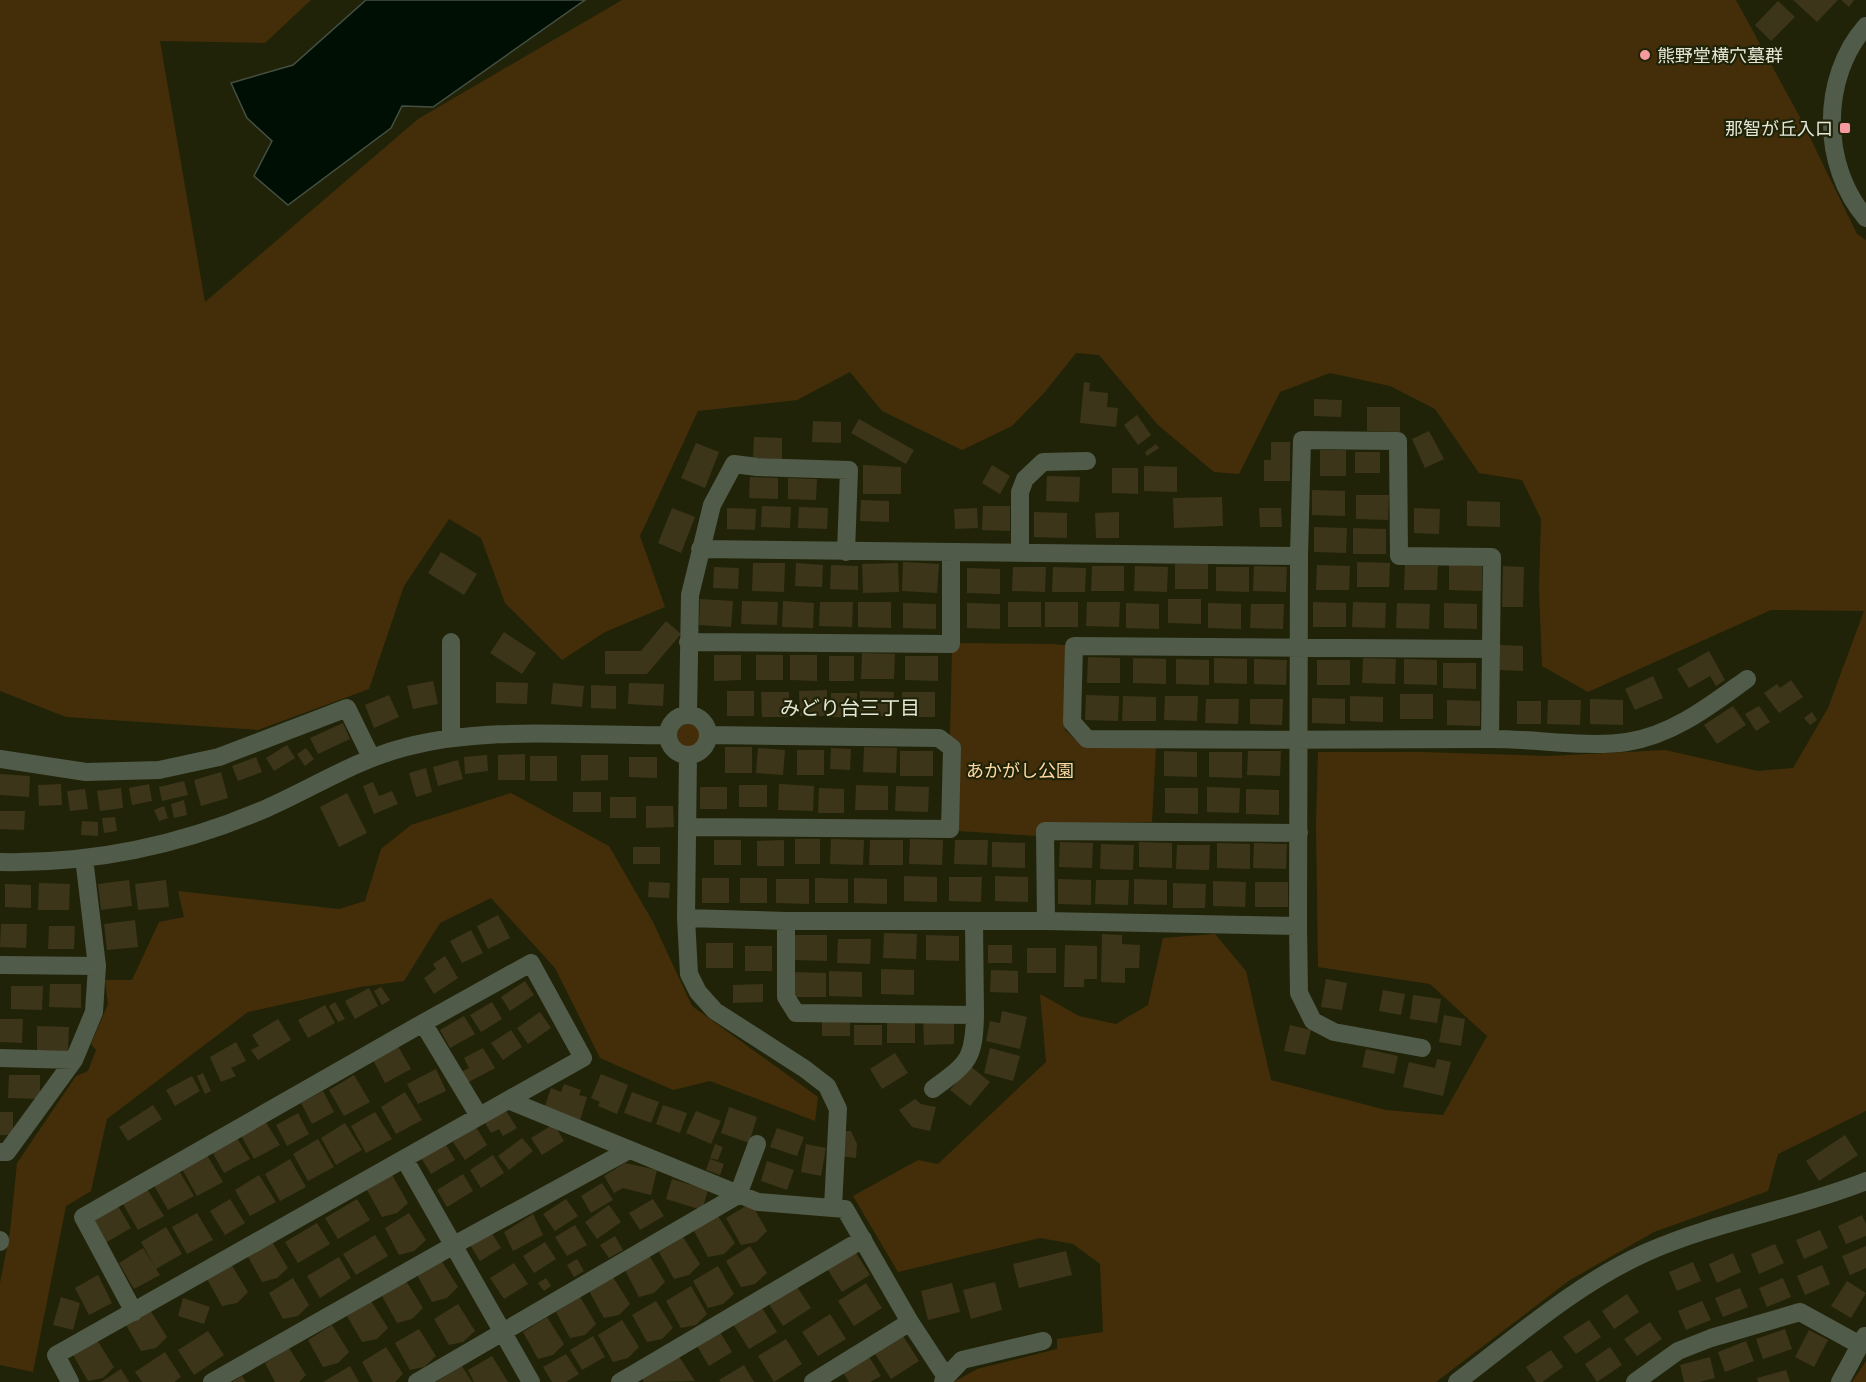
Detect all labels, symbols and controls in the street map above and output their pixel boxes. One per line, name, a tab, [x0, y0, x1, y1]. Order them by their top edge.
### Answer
place label: 熊野堂横穴墓群	[1657, 44, 1783, 66]
marker: 熊野堂横穴墓群	[1638, 48, 1652, 62]
place label: 那智が丘入口	[1725, 117, 1833, 139]
marker: 那智が丘入口	[1838, 121, 1852, 135]
district label: みどり台三丁目	[780, 695, 920, 719]
park label: あかがし公園	[966, 759, 1074, 781]

